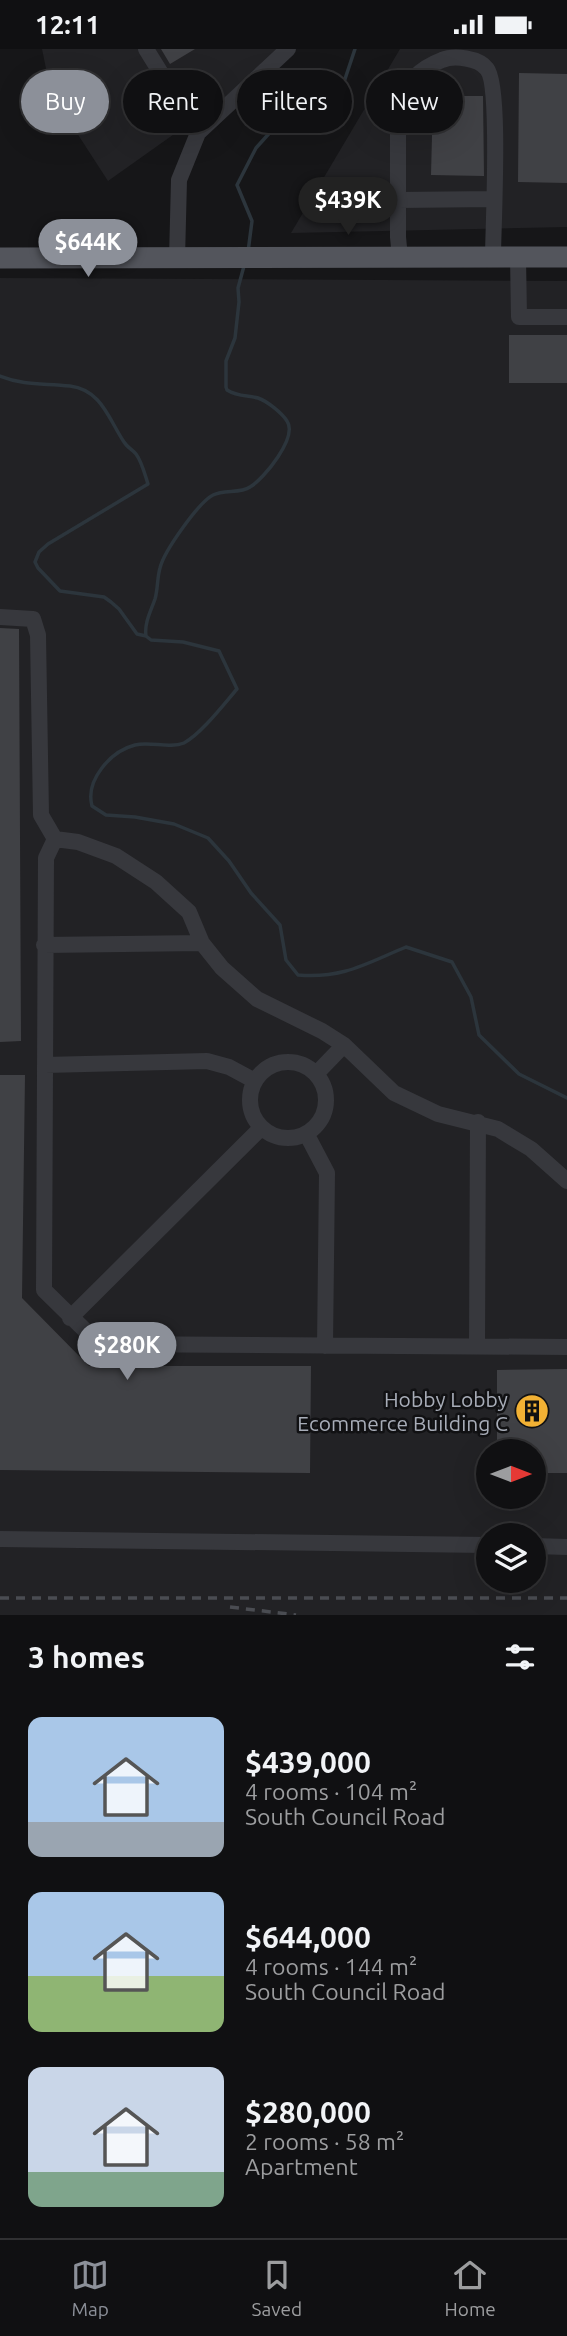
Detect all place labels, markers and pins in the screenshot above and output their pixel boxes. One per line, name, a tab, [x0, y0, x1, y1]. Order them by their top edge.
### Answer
pin: $439K	[299, 177, 397, 237]
pin: $644K	[39, 219, 137, 279]
pin: $280K	[78, 1323, 176, 1382]
place label: Hobby Lobby Ecommerce Building C	[297, 1387, 508, 1435]
building icon: Hobby Lobby Ecommerce Building C	[513, 1392, 551, 1430]

